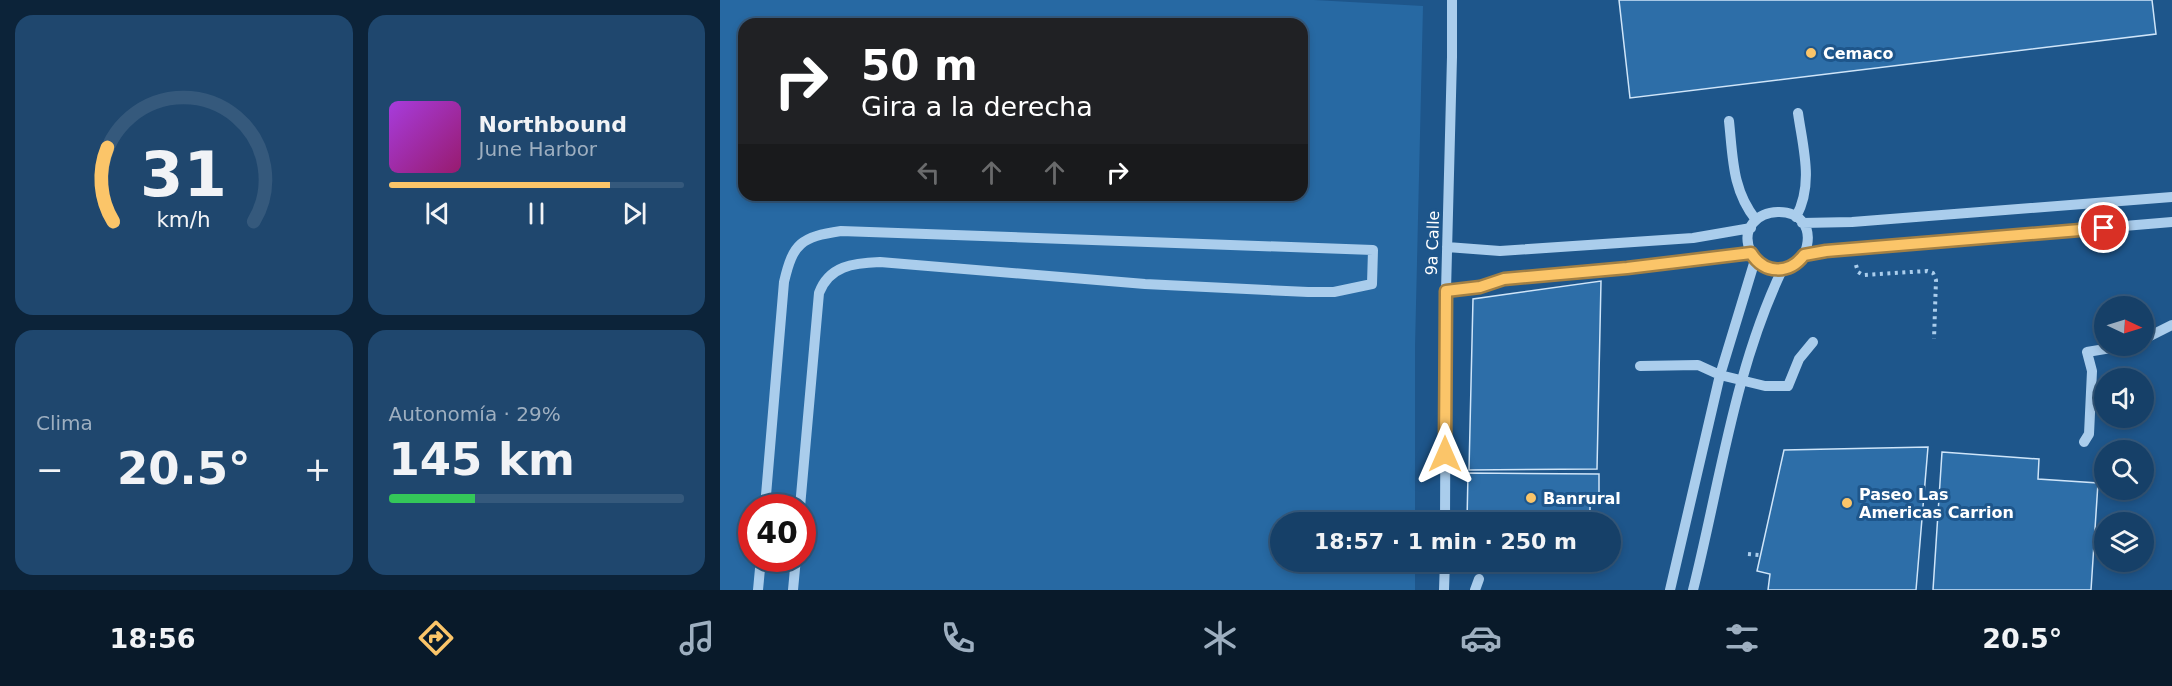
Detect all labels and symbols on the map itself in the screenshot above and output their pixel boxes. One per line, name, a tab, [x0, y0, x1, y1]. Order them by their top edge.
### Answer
place label: Cemaco	[1823, 44, 1894, 63]
marker: Cemaco	[1804, 46, 1818, 60]
pin	[2078, 202, 2129, 253]
street label: 9a Calle	[1422, 210, 1443, 276]
north arrow	[2094, 296, 2154, 356]
position arrow	[1413, 422, 1477, 486]
place label: Paseo Las Americas Carrion	[1859, 485, 2014, 522]
place label: Banrural	[1543, 489, 1621, 508]
marker: Banrural	[1524, 491, 1538, 505]
speed limit sign: 40	[738, 494, 816, 572]
marker: Paseo Las Americas Carrion	[1840, 496, 1854, 510]

